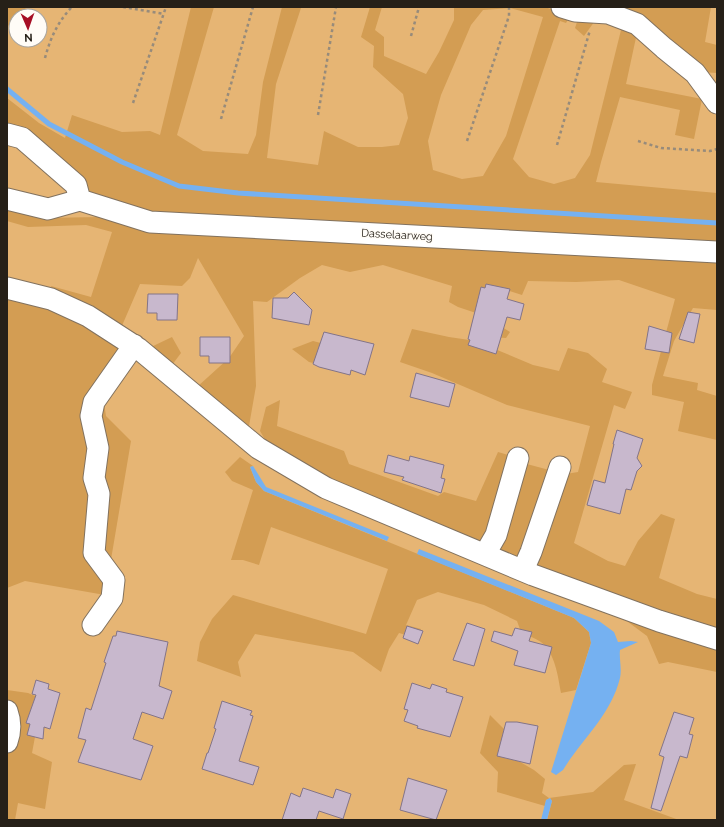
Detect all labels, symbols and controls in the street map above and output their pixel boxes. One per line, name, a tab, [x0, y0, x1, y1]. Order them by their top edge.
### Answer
north arrow	[8, 8, 48, 48]
text: N	[24, 31, 33, 44]
street label: Dasselaarweg	[361, 227, 433, 243]

